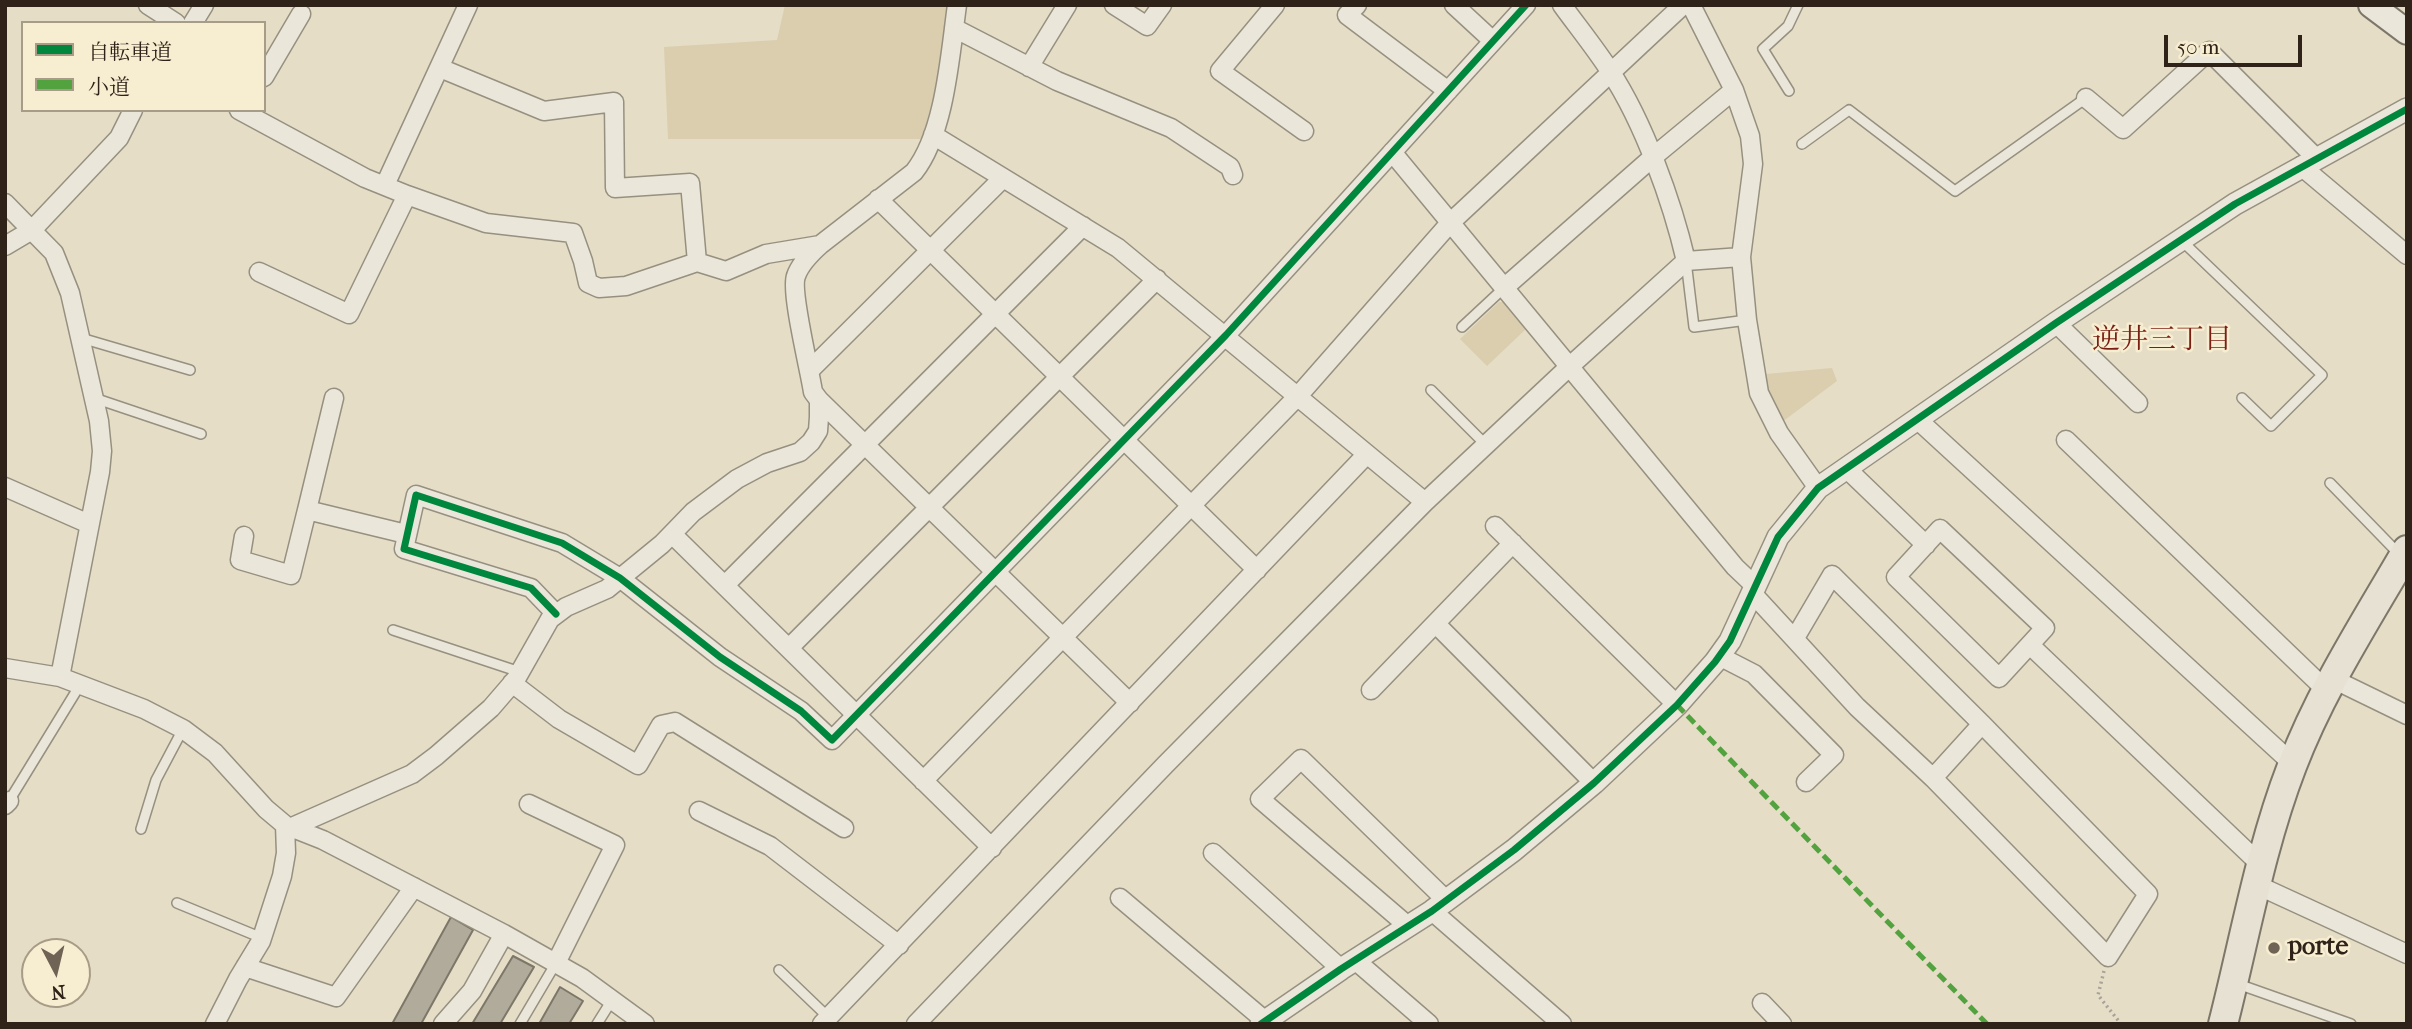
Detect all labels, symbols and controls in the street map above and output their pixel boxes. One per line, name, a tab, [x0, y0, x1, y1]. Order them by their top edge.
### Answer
legend	[21, 21, 266, 112]
scale bar	[2167, 21, 2305, 65]
text: 50 m	[2177, 35, 2220, 59]
text: 自転車道	[88, 40, 172, 64]
text: 小道	[88, 75, 130, 99]
district label: 逆井三丁目	[2092, 324, 2232, 358]
place label: porte	[2288, 932, 2348, 964]
north arrow	[21, 938, 91, 1008]
marker: porte	[2266, 940, 2282, 956]
text: N	[50, 980, 67, 1004]

